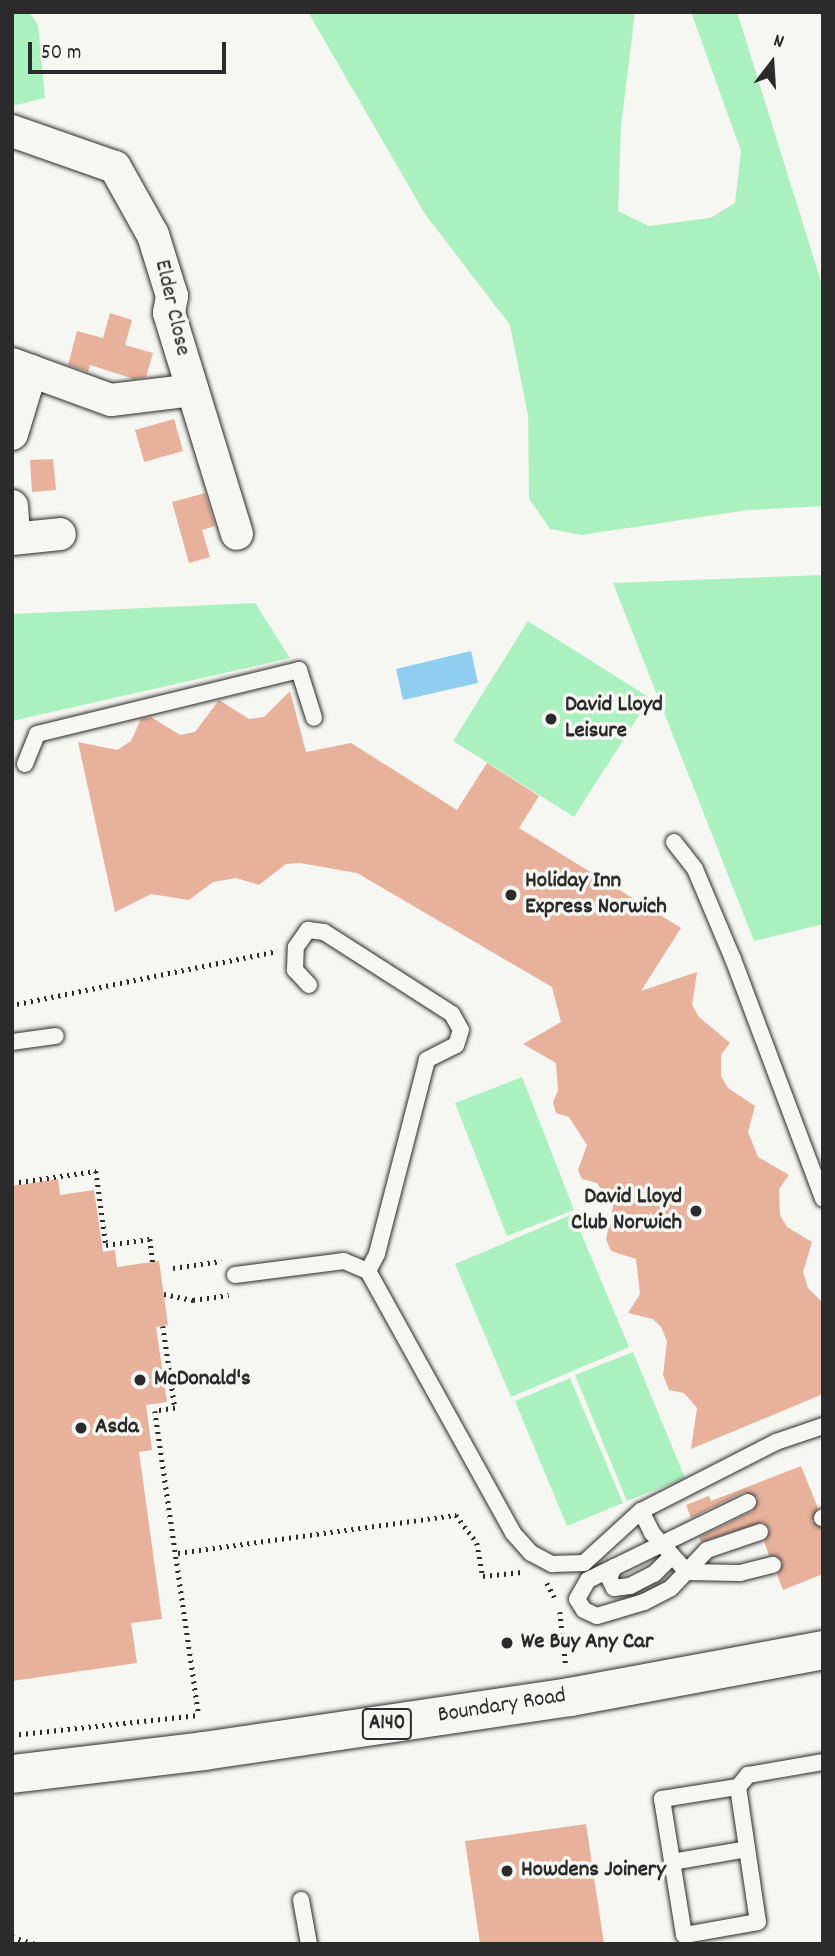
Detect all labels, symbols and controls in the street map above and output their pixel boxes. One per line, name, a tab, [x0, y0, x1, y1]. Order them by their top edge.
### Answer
scale bar	[32, 28, 229, 72]
north arrow	[737, 28, 807, 98]
text: N	[770, 28, 787, 57]
text: 50 m	[41, 39, 81, 69]
street label: Elder Close	[147, 257, 195, 359]
place label: David Lloyd Leisure	[565, 692, 663, 746]
marker: David Lloyd Leisure	[543, 711, 559, 727]
place label: Holiday Inn Express Norwich	[525, 868, 667, 922]
marker: Holiday Inn Express Norwich	[503, 887, 519, 903]
place label: David Lloyd Club Norwich	[571, 1184, 682, 1238]
marker: David Lloyd Club Norwich	[688, 1203, 704, 1219]
place label: McDonald's	[154, 1366, 251, 1394]
marker: McDonald's	[132, 1372, 148, 1388]
place label: Asda	[95, 1414, 139, 1442]
marker: Asda	[73, 1420, 89, 1436]
place label: We Buy Any Car	[521, 1629, 653, 1657]
marker: We Buy Any Car	[499, 1635, 515, 1651]
street label: Boundary Road	[436, 1683, 568, 1731]
road number: A140	[361, 1706, 413, 1742]
place label: Howdens Joinery	[521, 1857, 666, 1885]
marker: Howdens Joinery	[499, 1863, 515, 1879]

